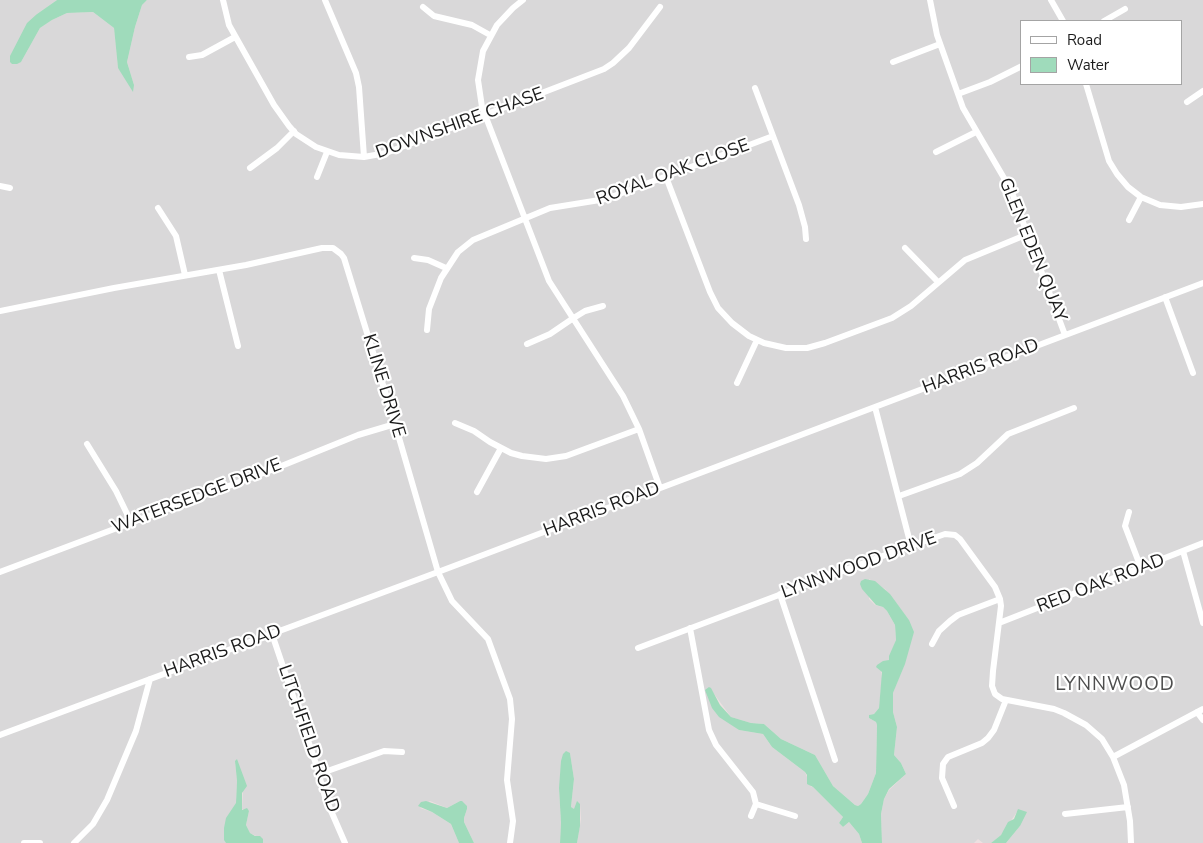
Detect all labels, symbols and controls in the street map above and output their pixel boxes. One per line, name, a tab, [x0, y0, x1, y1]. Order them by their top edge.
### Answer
legend	[1020, 20, 1183, 85]
text: Road	[1067, 30, 1102, 50]
text: Water	[1067, 55, 1109, 75]
street label: DOWNSHIRE CHASE	[373, 84, 547, 164]
street label: ROYAL OAK CLOSE	[594, 135, 752, 211]
street label: GLEN EDEN QUAY	[993, 175, 1071, 325]
street label: KLINE DRIVE	[357, 332, 409, 440]
street label: HARRIS ROAD	[920, 335, 1042, 399]
street label: WATERSEDGE DRIVE	[109, 455, 285, 539]
street label: HARRIS ROAD	[541, 478, 663, 542]
street label: LYNNWOOD DRIVE	[779, 528, 939, 604]
street label: RED OAK ROAD	[1034, 550, 1168, 618]
street label: HARRIS ROAD	[161, 621, 285, 683]
street label: LITCHFIELD ROAD	[273, 662, 343, 816]
district label: LYNNWOOD	[1054, 674, 1176, 696]

